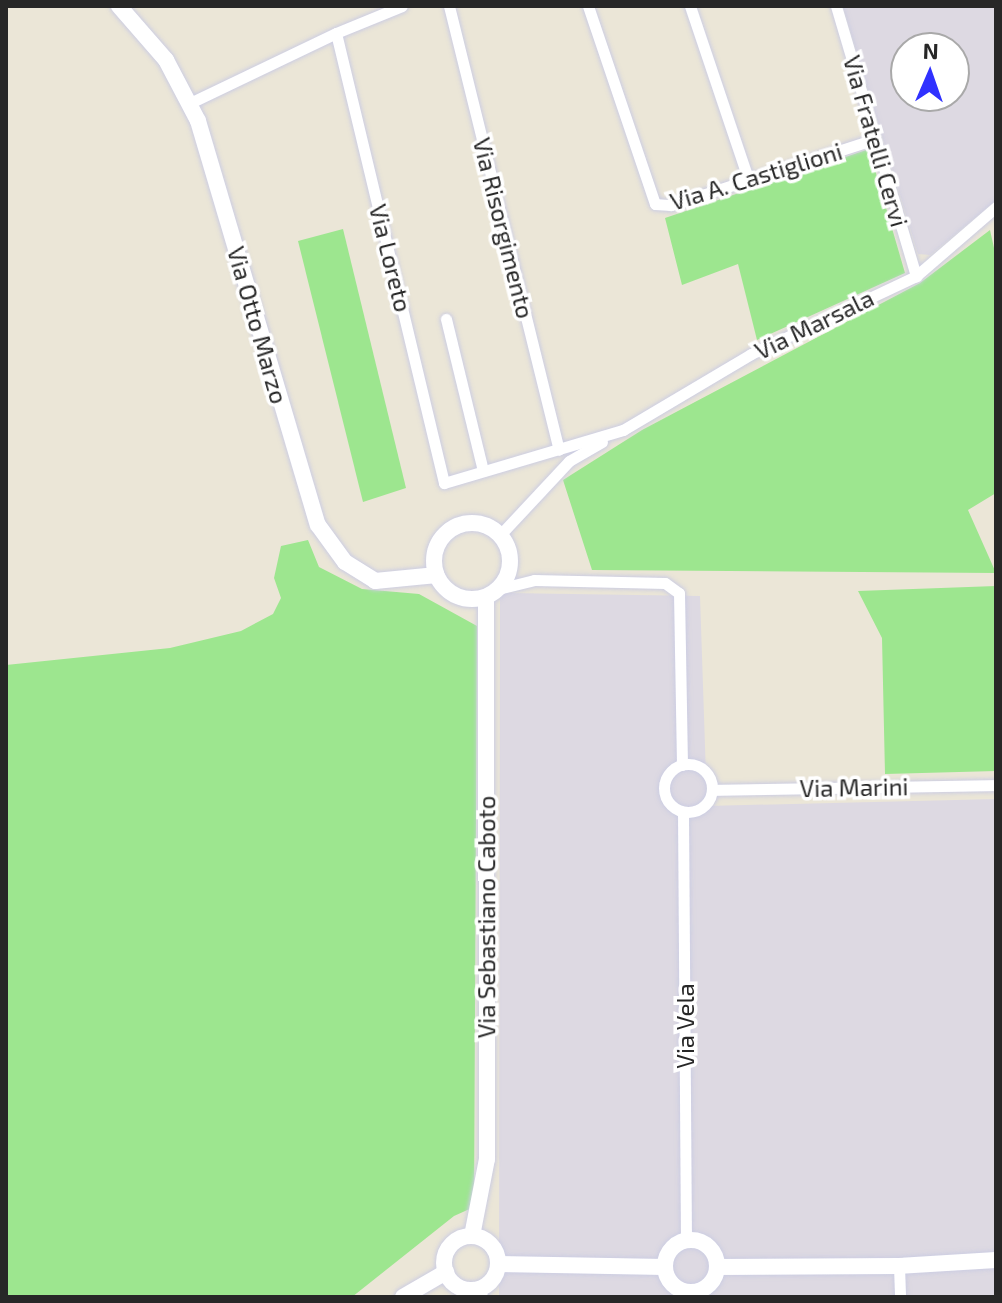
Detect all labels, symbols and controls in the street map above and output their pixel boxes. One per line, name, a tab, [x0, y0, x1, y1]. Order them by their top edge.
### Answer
north arrow	[890, 32, 970, 112]
text: N	[922, 37, 939, 63]
street label: Via Fratelli Cervi	[838, 52, 914, 230]
street label: Via Risorgimento	[468, 135, 540, 321]
street label: Via A. Castiglioni	[666, 136, 846, 216]
street label: Via Loreto	[364, 201, 418, 315]
street label: Via Otto Marzo	[222, 243, 294, 407]
street label: Via Marsala	[750, 283, 878, 365]
street label: Via Marini	[799, 772, 909, 802]
street label: Via Sebastiano Caboto	[472, 796, 500, 1038]
street label: Via Vela	[671, 983, 699, 1069]

